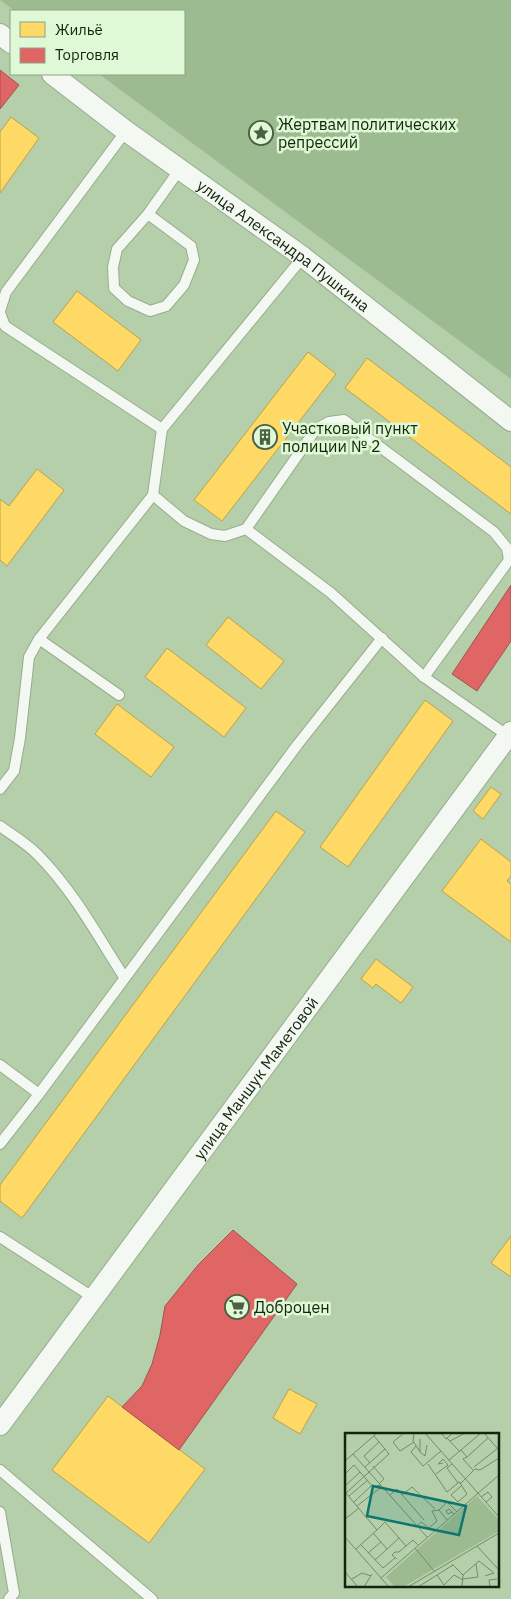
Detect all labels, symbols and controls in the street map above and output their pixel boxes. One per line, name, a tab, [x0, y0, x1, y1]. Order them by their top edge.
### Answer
legend	[10, 10, 185, 75]
text: Жильё	[55, 20, 103, 39]
text: Торговля	[55, 45, 119, 64]
place label: Жертвам политических репрессий	[278, 114, 456, 152]
place icon: Жертвам политических репрессий	[248, 120, 274, 146]
street label: улица Александра Пушкина	[193, 175, 374, 316]
place label: Участковый пункт полиции № 2	[282, 418, 418, 456]
building icon: Участковый пункт полиции № 2	[252, 424, 278, 450]
street label: улица Маншук Маметовой	[189, 993, 322, 1163]
supermarket icon: Доброцен	[224, 1294, 250, 1320]
place label: Доброцен	[254, 1297, 330, 1317]
inset map	[345, 1433, 498, 1586]

